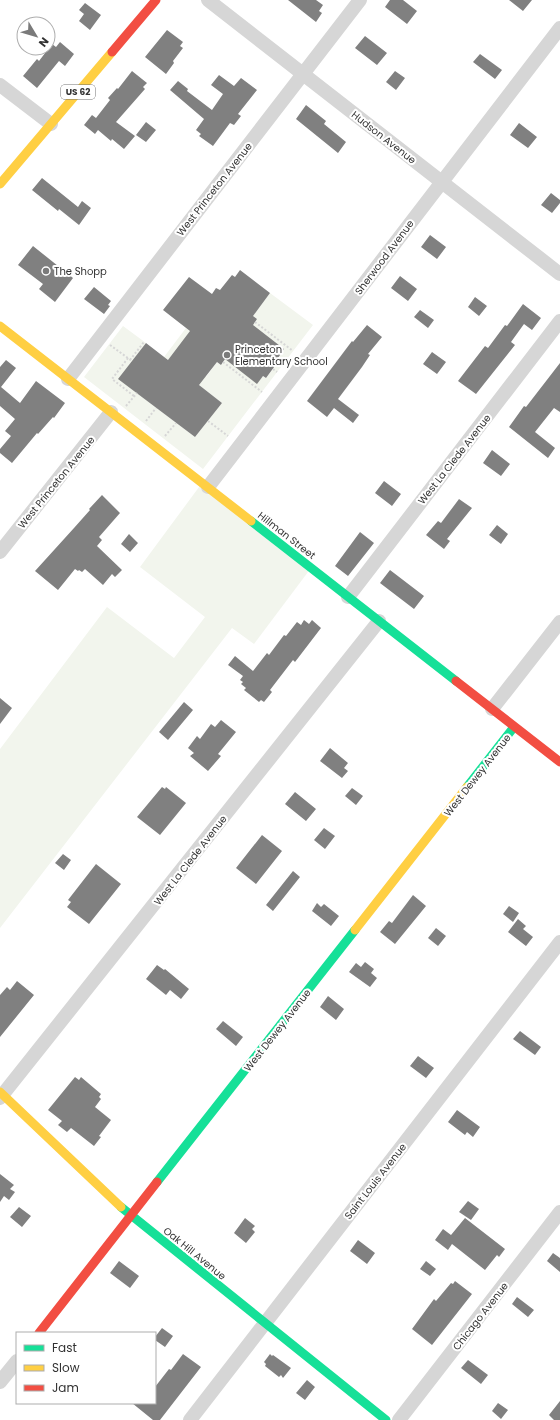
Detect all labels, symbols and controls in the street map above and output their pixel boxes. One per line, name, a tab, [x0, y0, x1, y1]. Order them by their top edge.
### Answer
north arrow	[16, 16, 56, 56]
text: N	[35, 34, 53, 50]
road number: US 62	[61, 85, 95, 99]
street label: Hudson Avenue	[348, 107, 419, 167]
street label: West Princeton Avenue	[173, 139, 256, 239]
street label: Sherwood Avenue	[351, 217, 418, 298]
place label: The Shopp	[54, 264, 107, 279]
marker: The Shopp	[41, 266, 51, 276]
place label: Princeton Elementary School	[235, 342, 328, 369]
marker: Princeton Elementary School	[222, 350, 232, 360]
street label: West La Clede Avenue	[414, 411, 494, 508]
street label: West Princeton Avenue	[14, 433, 98, 532]
street label: Hillman Street	[255, 508, 319, 563]
street label: West Dewey Avenue	[440, 731, 514, 820]
street label: West La Clede Avenue	[150, 812, 230, 909]
street label: West Dewey Avenue	[240, 986, 314, 1075]
street label: Saint Louis Avenue	[341, 1140, 410, 1223]
street label: Oak Hill Avenue	[160, 1223, 229, 1283]
street label: Chicago Avenue	[449, 1279, 512, 1354]
legend	[16, 1332, 156, 1404]
text: Fast	[52, 1339, 77, 1356]
text: Slow	[52, 1359, 80, 1376]
text: Jam	[52, 1379, 79, 1396]

